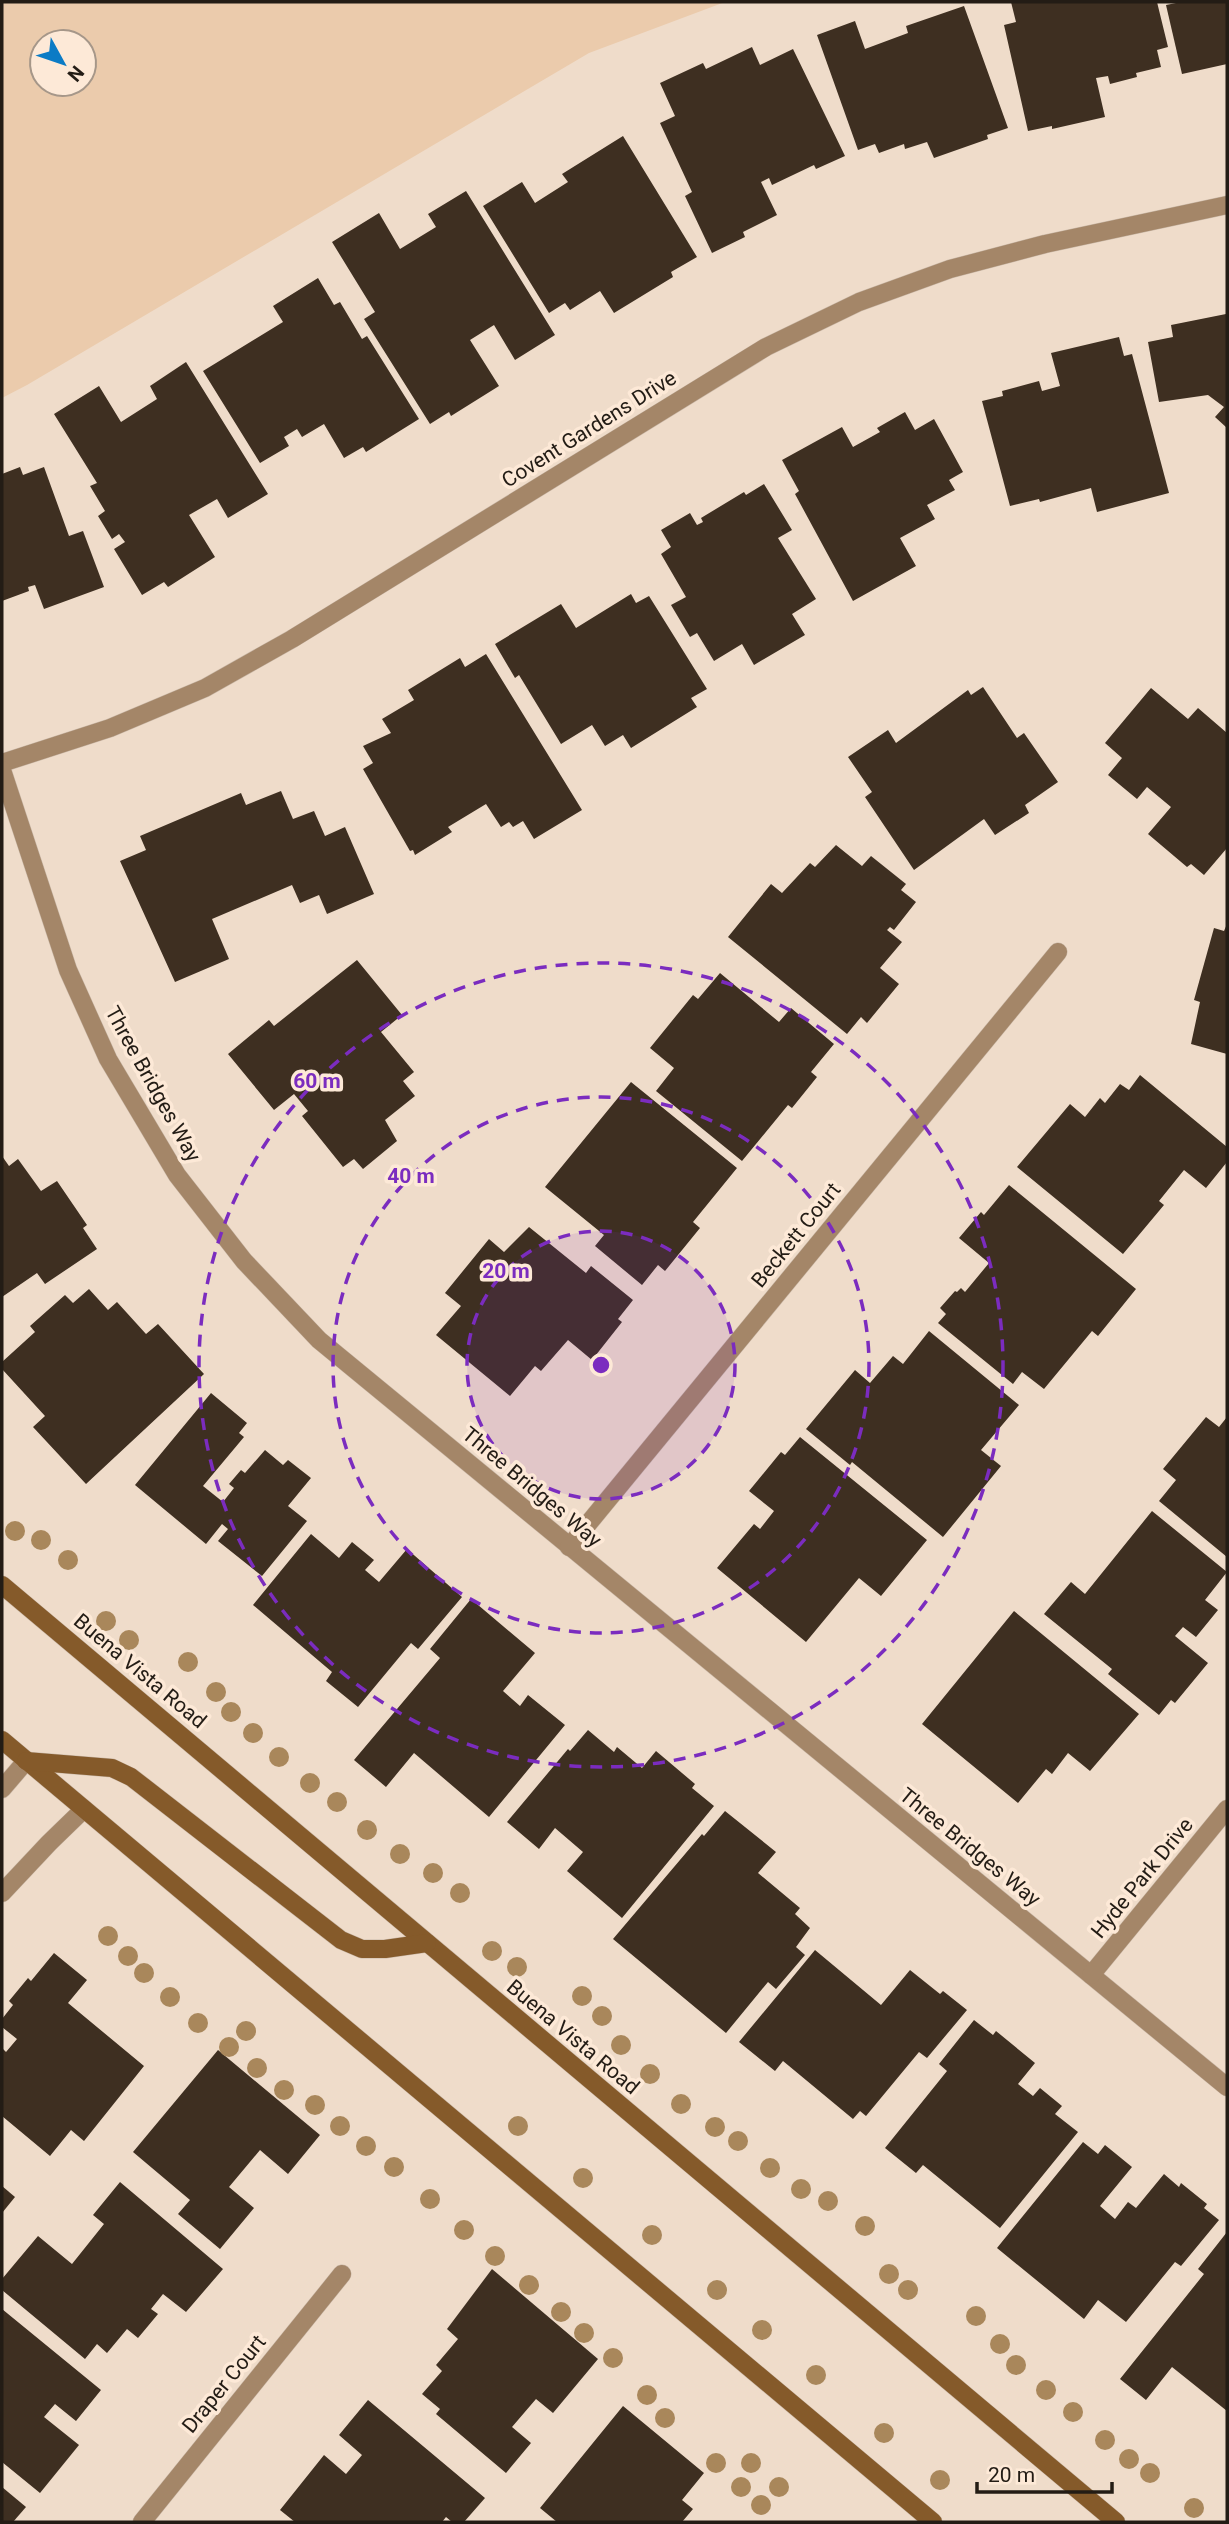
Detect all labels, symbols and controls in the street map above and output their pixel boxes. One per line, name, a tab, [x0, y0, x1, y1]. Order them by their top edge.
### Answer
north arrow	[28, 28, 98, 98]
text: N	[63, 61, 89, 86]
street label: Covent Gardens Drive	[497, 366, 681, 492]
street label: Three Bridges Way	[100, 1002, 206, 1166]
text: 60 m	[293, 1069, 341, 1093]
text: 40 m	[387, 1164, 435, 1188]
street label: Beckett Court	[747, 1178, 846, 1292]
text: 20 m	[482, 1259, 530, 1283]
centre of rings	[589, 1353, 613, 1377]
street label: Three Bridges Way	[458, 1422, 606, 1552]
street label: Buena Vista Road	[69, 1609, 211, 1733]
street label: Three Bridges Way	[895, 1783, 1045, 1911]
street label: Hyde Park Drive	[1086, 1813, 1198, 1943]
street label: Buena Vista Road	[502, 1975, 644, 2099]
street label: Draper Court	[177, 2330, 271, 2438]
scale bar	[977, 2450, 1112, 2494]
text: 20 m	[988, 2463, 1035, 2487]

